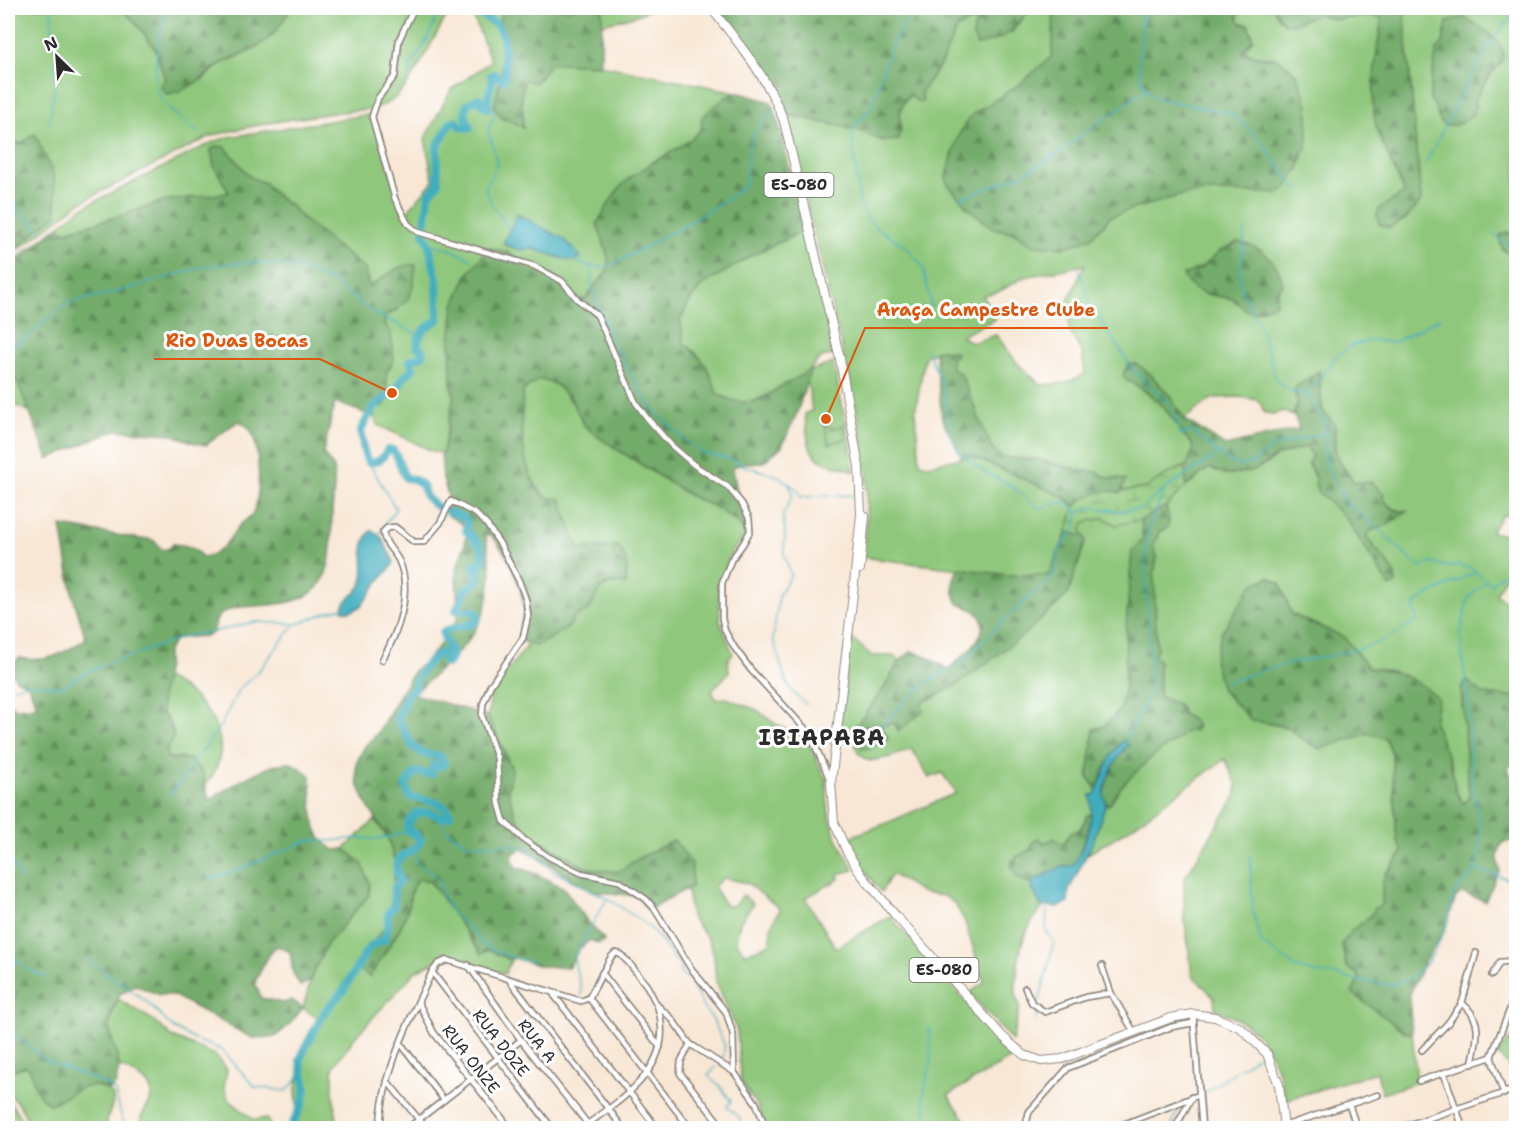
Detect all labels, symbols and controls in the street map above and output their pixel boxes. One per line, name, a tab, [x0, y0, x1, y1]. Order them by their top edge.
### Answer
north arrow	[27, 27, 87, 87]
text: N	[41, 32, 61, 56]
road number: ES-080	[764, 173, 834, 197]
callout: Araça Campestre Clube	[865, 292, 1108, 328]
text: Araça Campestre Clube	[877, 298, 1095, 322]
callout: Rio Duas Bocas	[154, 323, 320, 359]
text: Rio Duas Bocas	[166, 329, 308, 353]
district label: IBIAPABA	[758, 723, 886, 752]
road number: ES-080	[910, 958, 978, 982]
street label: RUA DOZE	[468, 1005, 534, 1081]
street label: RUA A	[513, 1015, 561, 1067]
street label: RUA ONZE	[437, 1020, 505, 1098]

